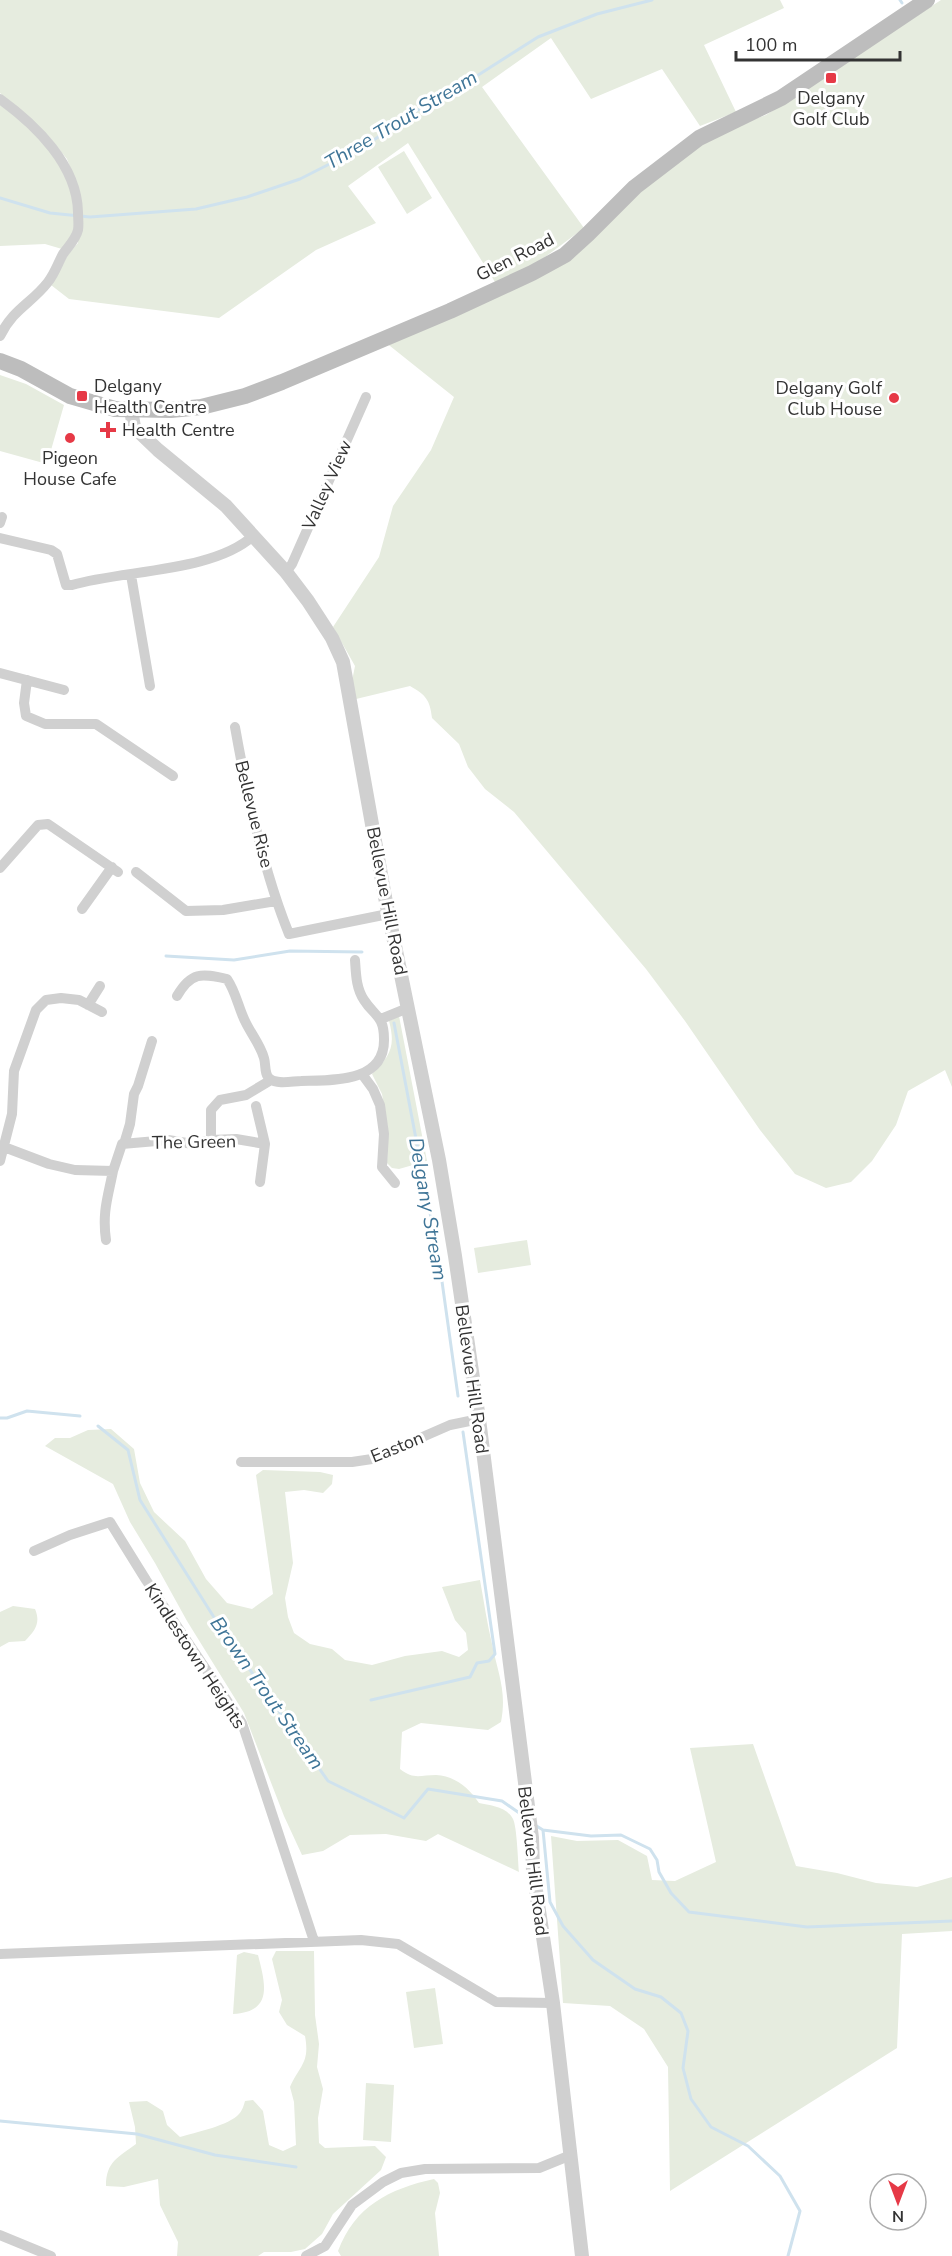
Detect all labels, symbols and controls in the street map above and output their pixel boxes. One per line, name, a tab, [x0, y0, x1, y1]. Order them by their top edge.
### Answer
scale bar	[736, 24, 900, 62]
text: 100 m	[745, 33, 797, 57]
water label: Three Trout Stream	[320, 64, 482, 176]
marker: Delgany Golf Club	[824, 71, 838, 85]
place label: Delgany Golf Club	[793, 86, 869, 131]
street label: Glen Road	[472, 227, 558, 287]
place label: Delgany Health Centre	[94, 374, 207, 419]
place label: Delgany Golf Club House	[775, 376, 883, 421]
marker: Delgany Health Centre	[75, 389, 89, 403]
marker: Delgany Golf Club House	[887, 391, 901, 405]
place label: Health Centre	[122, 418, 235, 442]
marker: Health Centre	[99, 421, 117, 439]
marker: Pigeon House Cafe	[63, 431, 77, 445]
street label: Valley View	[296, 436, 357, 535]
place label: Pigeon House Cafe	[23, 446, 117, 491]
street label: Bellevue Rise	[229, 758, 279, 870]
street label: Bellevue Hill Road	[361, 825, 413, 977]
street label: The Green	[152, 1129, 236, 1155]
water label: Delgany Stream	[402, 1135, 454, 1283]
street label: Bellevue Hill Road	[450, 1303, 494, 1455]
street label: Easton	[367, 1426, 427, 1468]
street label: Kindlestown Heights	[139, 1579, 251, 1733]
water label: Brown Trout Stream	[204, 1611, 330, 1775]
street label: Bellevue Hill Road	[512, 1785, 554, 1937]
north arrow	[868, 2172, 928, 2232]
text: N	[892, 2205, 904, 2227]

